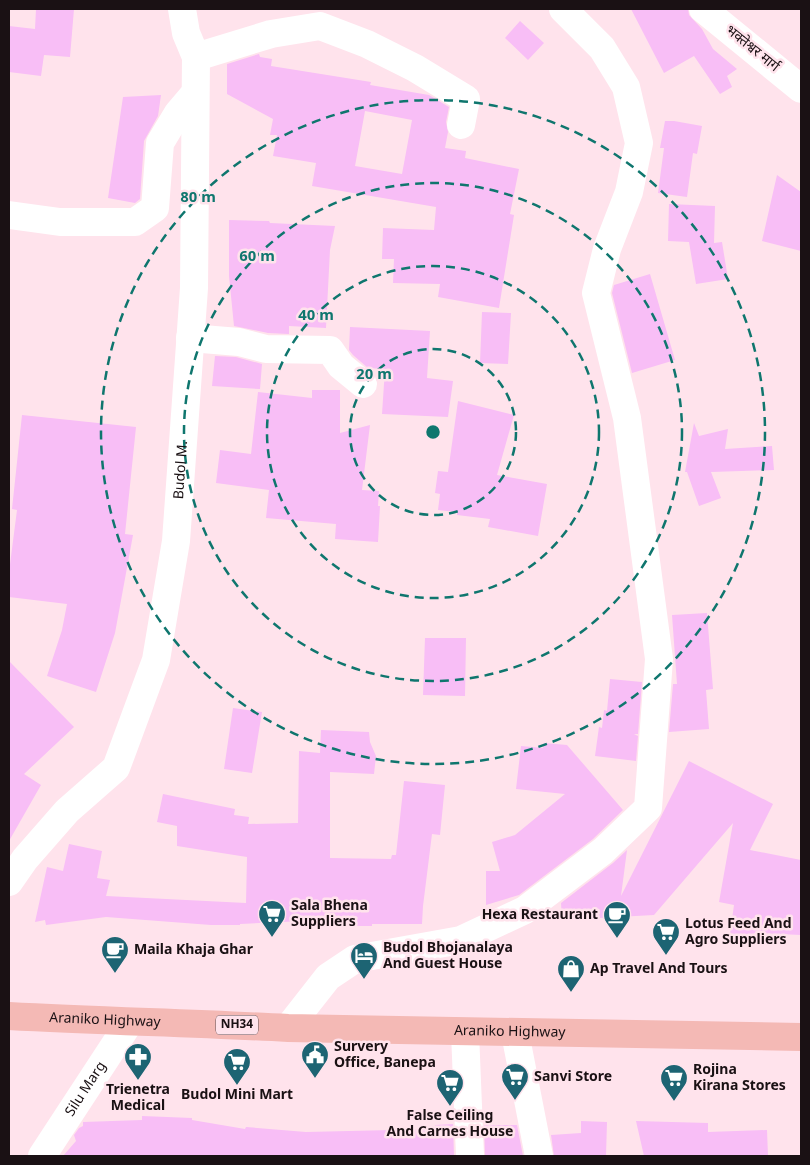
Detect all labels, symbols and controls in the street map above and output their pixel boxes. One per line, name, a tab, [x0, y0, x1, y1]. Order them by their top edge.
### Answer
street label: भक्तेश्वर मार्ग	[721, 21, 784, 77]
text: 80 m	[180, 189, 216, 208]
text: 60 m	[239, 248, 275, 267]
text: 40 m	[298, 307, 334, 326]
text: 20 m	[356, 366, 392, 385]
centre of rings	[424, 423, 442, 441]
street label: Budol M.	[169, 440, 193, 500]
place label: Sala Bhena Suppliers	[291, 897, 368, 932]
supermarket icon: Sala Bhena Suppliers	[257, 899, 287, 938]
cafe icon: Hexa Restaurant	[602, 900, 632, 939]
place label: Hexa Restaurant	[482, 906, 598, 925]
place label: Lotus Feed And Agro Suppliers	[685, 915, 792, 950]
supermarket icon: Lotus Feed And Agro Suppliers	[651, 917, 681, 956]
cafe icon: Maila Khaja Ghar	[100, 935, 130, 974]
place label: Budol Bhojanalaya And Guest House	[383, 939, 513, 974]
place label: Maila Khaja Ghar	[134, 941, 254, 960]
hotel icon: Budol Bhojanalaya And Guest House	[349, 941, 379, 980]
shop icon: Ap Travel And Tours	[556, 954, 586, 993]
place label: Ap Travel And Tours	[590, 960, 728, 979]
street label: Araniko Highway	[49, 1009, 162, 1032]
road number: NH34	[216, 1016, 258, 1034]
street label: Araniko Highway	[454, 1021, 566, 1042]
place label: Survery Office, Banepa	[334, 1038, 436, 1073]
public building icon: Survery Office, Banepa	[300, 1040, 330, 1079]
pharmacy icon: Trienetra Medical	[123, 1042, 153, 1081]
supermarket icon: Budol Mini Mart	[222, 1047, 252, 1086]
street label: Silu Marg	[61, 1058, 111, 1120]
place label: Rojina Kirana Stores	[693, 1061, 786, 1096]
supermarket icon: Sanvi Store	[500, 1062, 530, 1101]
supermarket icon: Rojina Kirana Stores	[659, 1063, 689, 1102]
supermarket icon: False Ceiling And Carnes House	[435, 1068, 465, 1107]
place label: Sanvi Store	[534, 1068, 612, 1087]
place label: Trienetra Medical	[106, 1081, 170, 1116]
place label: Budol Mini Mart	[181, 1086, 293, 1105]
place label: False Ceiling And Carnes House	[387, 1107, 513, 1142]

